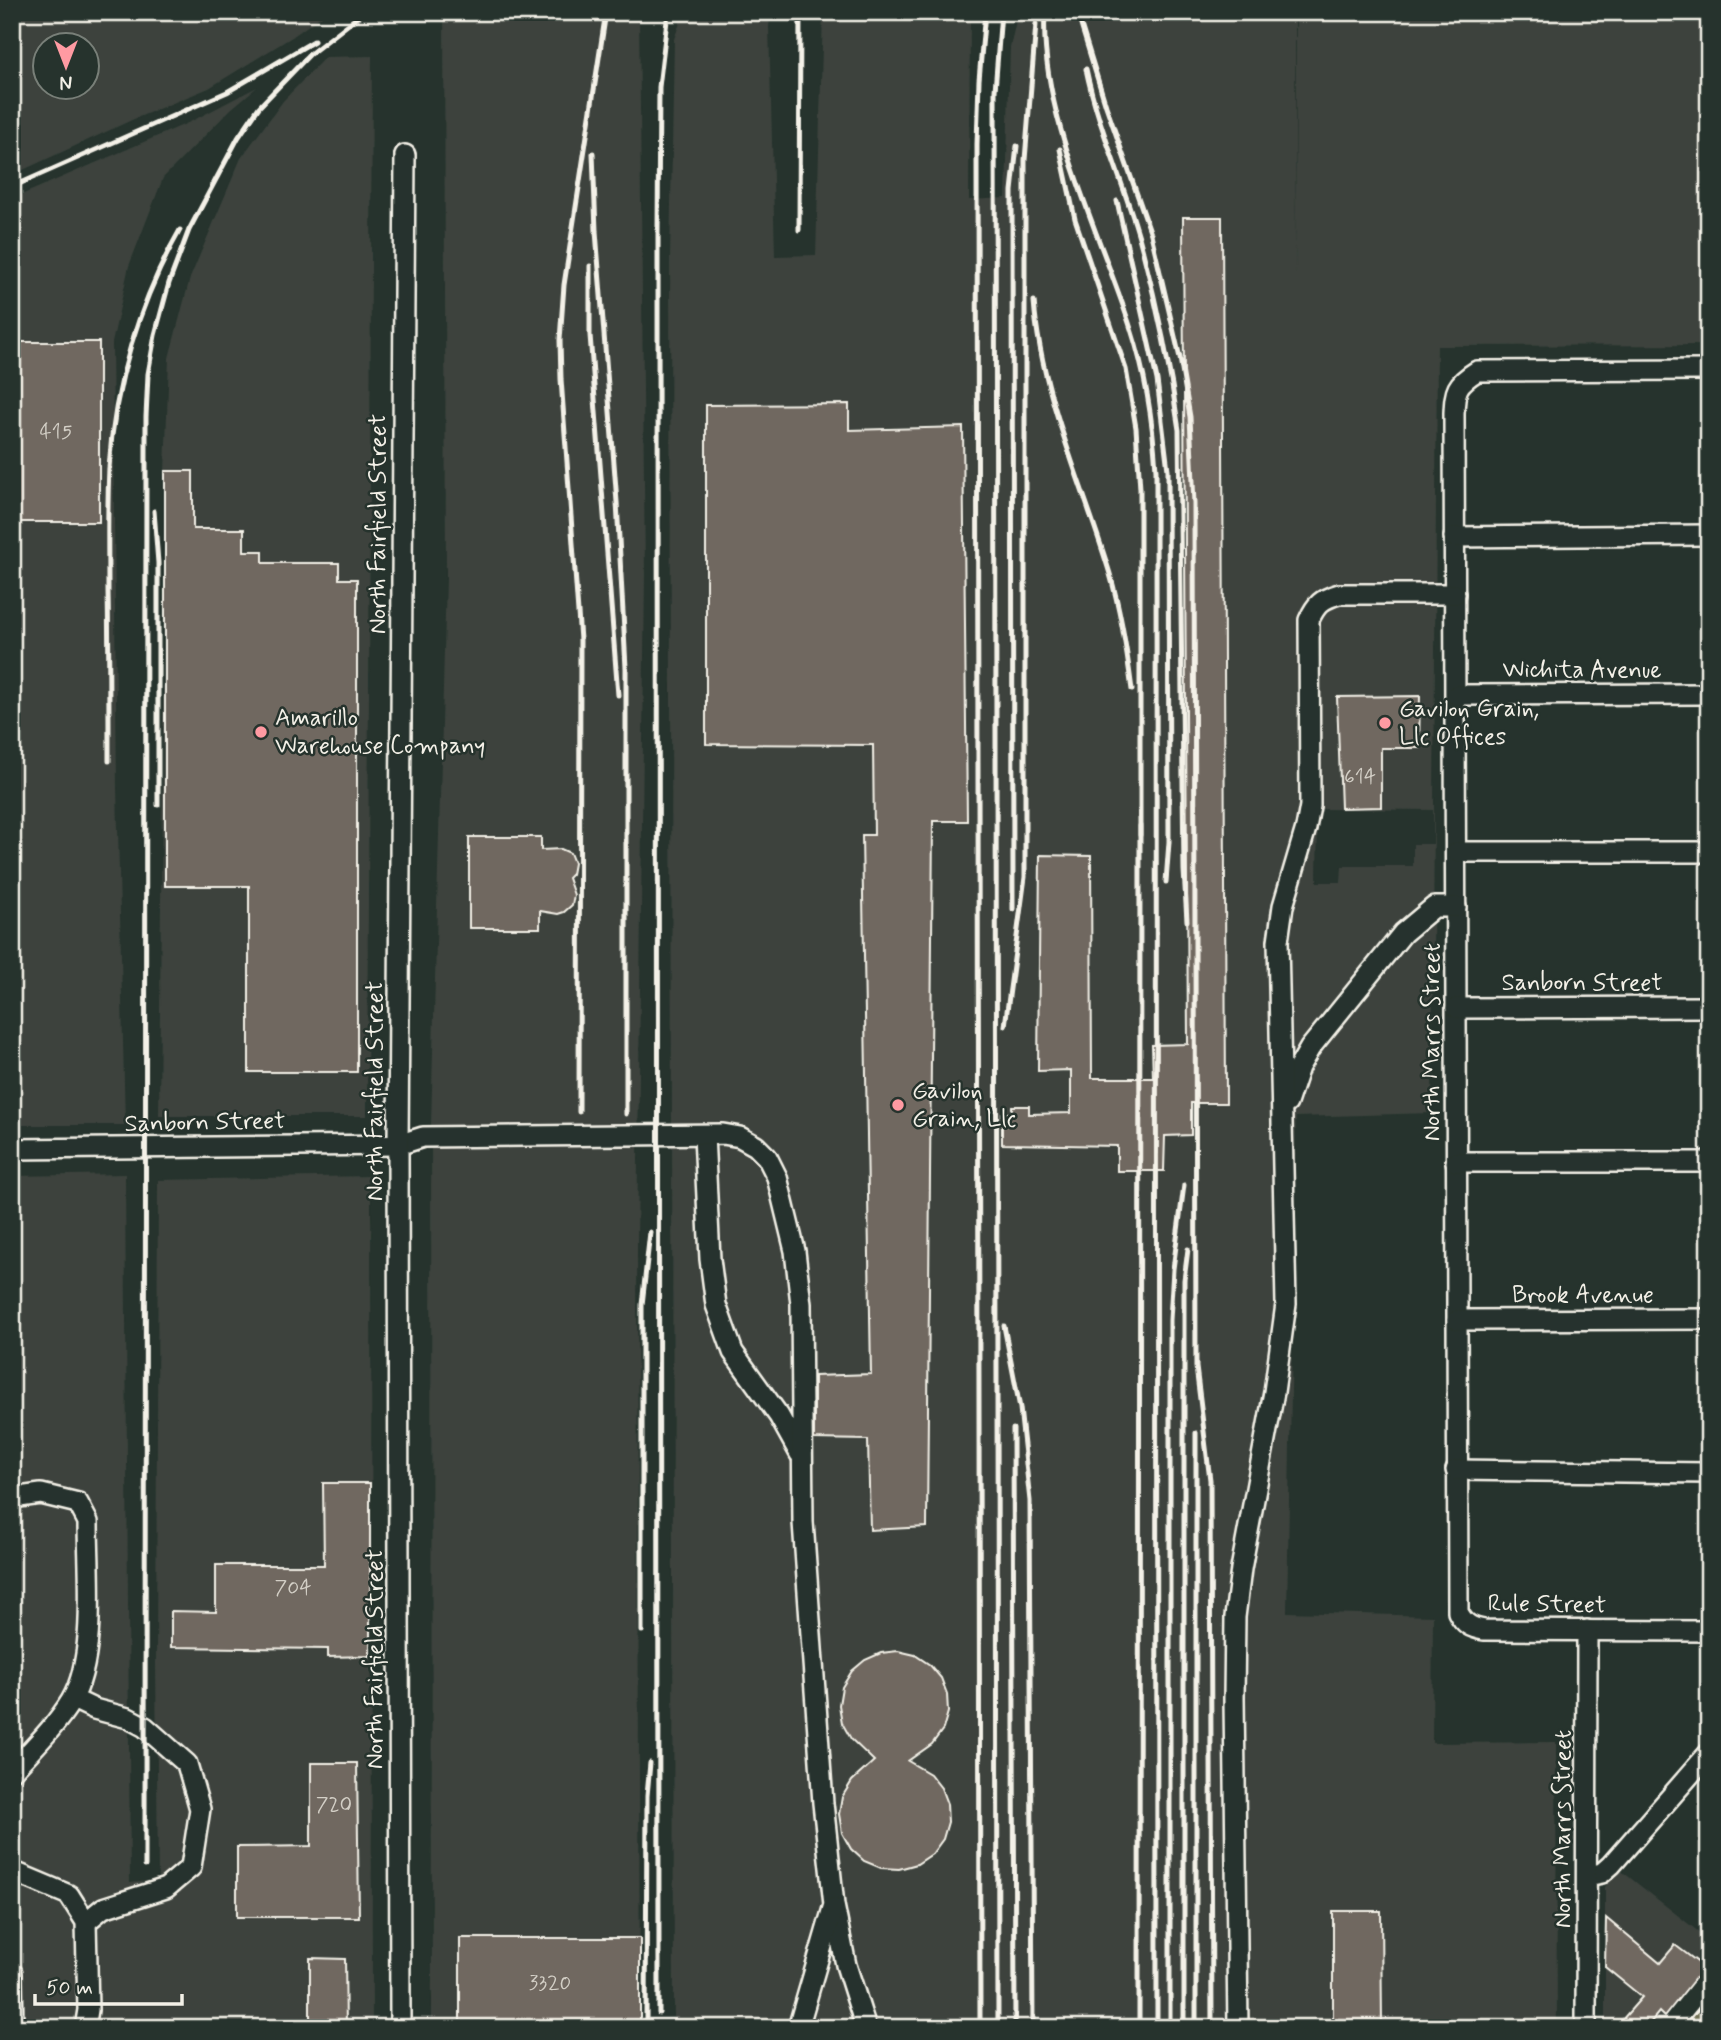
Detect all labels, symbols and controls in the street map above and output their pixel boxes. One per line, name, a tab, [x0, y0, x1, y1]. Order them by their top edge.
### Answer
north arrow	[32, 32, 102, 102]
text: N	[60, 69, 72, 94]
street label: North Fairfield Street	[363, 414, 394, 634]
house number: 415	[40, 418, 72, 446]
street label: Wichita Avenue	[1502, 655, 1662, 686]
place label: Gavilon Grain, Llc Offices	[1399, 694, 1539, 753]
place label: Amarillo Warehouse Company	[275, 703, 485, 762]
marker: Gavilon Grain, Llc Offices	[1377, 715, 1393, 731]
marker: Amarillo Warehouse Company	[253, 724, 269, 740]
house number: 614	[1344, 763, 1376, 791]
street label: North Marrs Street	[1417, 943, 1448, 1141]
street label: Sanborn Street	[1501, 968, 1663, 999]
street label: North Fairfield Street	[360, 981, 391, 1201]
place label: Gavilon Grain, Llc	[912, 1076, 1016, 1135]
marker: Gavilon Grain, Llc	[890, 1097, 906, 1113]
street label: Sanborn Street	[124, 1106, 286, 1140]
street label: Brook Avenue	[1512, 1280, 1654, 1311]
street label: North Fairfield Street	[360, 1549, 391, 1769]
house number: 704	[274, 1574, 312, 1602]
street label: Rule Street	[1487, 1588, 1607, 1622]
street label: North Marrs Street	[1548, 1730, 1579, 1928]
house number: 720	[316, 1791, 352, 1819]
scale bar	[35, 1963, 182, 2007]
house number: 3320	[529, 1969, 571, 1997]
text: 50 m	[46, 1974, 93, 2002]

